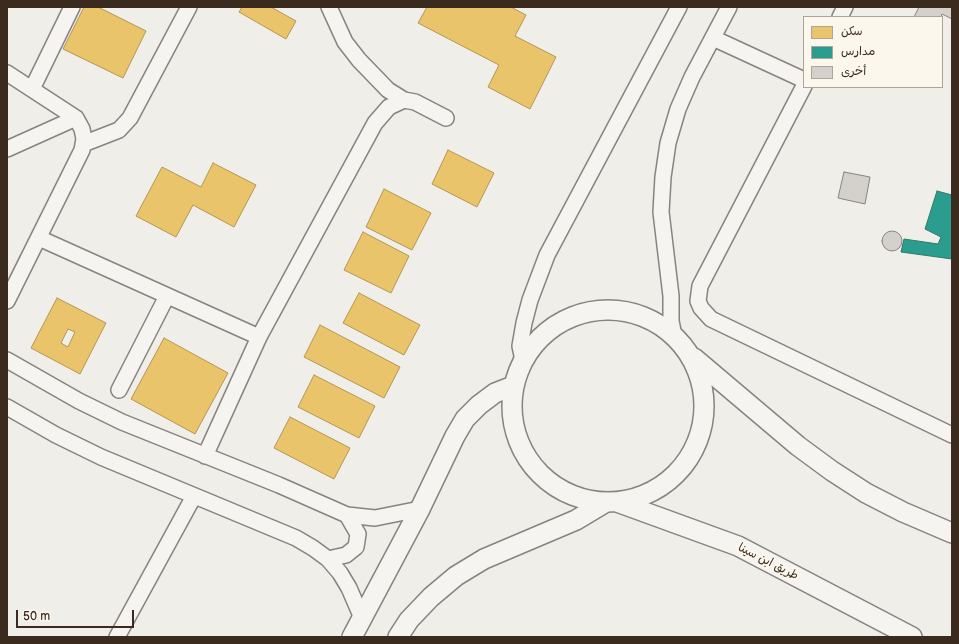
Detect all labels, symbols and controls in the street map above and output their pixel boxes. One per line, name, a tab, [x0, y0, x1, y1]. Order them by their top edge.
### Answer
legend	[803, 16, 943, 88]
text: سكن	[841, 24, 863, 39]
text: مدارس	[841, 44, 875, 59]
text: أخرى	[841, 64, 866, 79]
street label: طريق ابن سينا	[735, 541, 801, 583]
scale bar	[18, 602, 136, 628]
text: 50 m	[23, 609, 50, 624]

